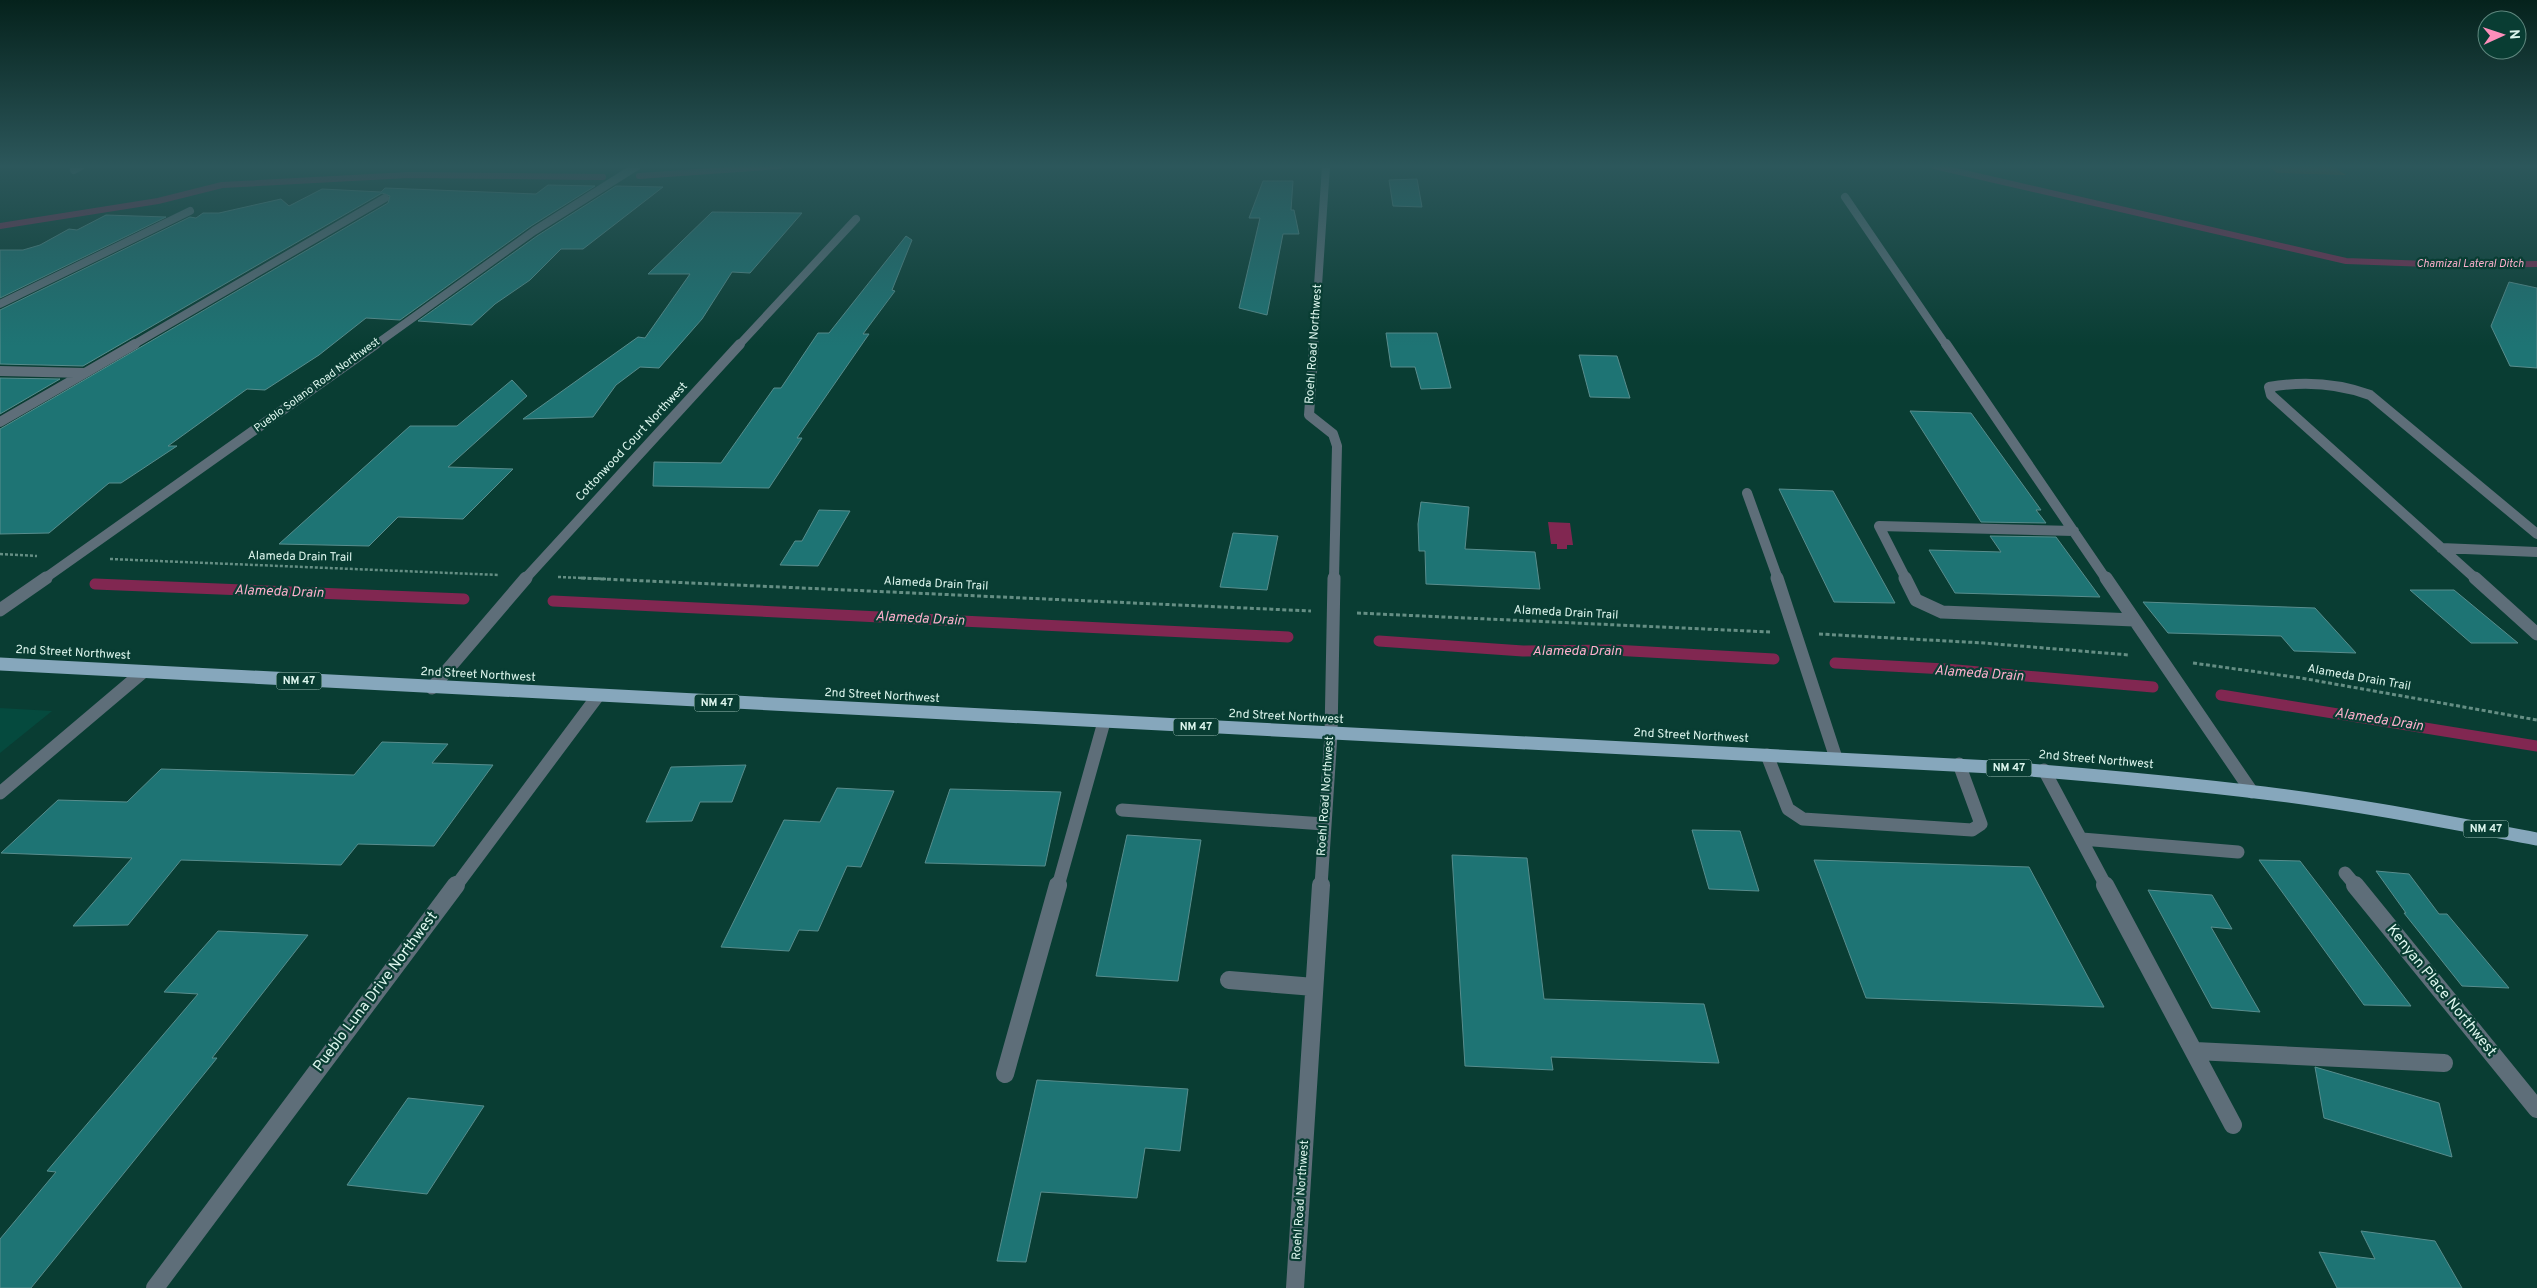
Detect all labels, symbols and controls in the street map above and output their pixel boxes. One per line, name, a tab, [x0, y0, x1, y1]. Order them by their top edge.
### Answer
north arrow	[2477, 10, 2527, 60]
text: N	[2505, 29, 2522, 40]
water label: Chamizal Lateral Ditch	[2416, 257, 2524, 271]
street label: Roehl Road Northwest	[1302, 284, 1326, 404]
street label: Pueblo Solano Road Northwest	[251, 335, 383, 435]
street label: Cottonwood Court Northwest	[572, 379, 692, 505]
street label: Alameda Drain Trail	[248, 548, 352, 566]
street label: Alameda Drain Trail	[883, 573, 989, 595]
water label: Alameda Drain	[234, 582, 324, 602]
street label: Alameda Drain Trail	[1513, 602, 1619, 624]
water label: Alameda Drain	[875, 608, 965, 630]
street label: 2nd Street Northwest	[15, 642, 131, 664]
water label: Alameda Drain	[1532, 643, 1622, 660]
street label: Alameda Drain Trail	[2306, 661, 2412, 695]
water label: Alameda Drain	[1934, 662, 2025, 686]
street label: 2nd Street Northwest	[420, 664, 536, 686]
road number: NM 47	[276, 672, 322, 689]
street label: 2nd Street Northwest	[824, 685, 940, 707]
road number: NM 47	[694, 694, 740, 711]
water label: Alameda Drain	[2334, 705, 2425, 735]
street label: 2nd Street Northwest	[1228, 706, 1344, 728]
road number: NM 47	[1174, 719, 1218, 736]
street label: 2nd Street Northwest	[1633, 725, 1749, 747]
street label: Roehl Road Northwest	[1314, 736, 1338, 856]
street label: 2nd Street Northwest	[2038, 747, 2154, 773]
road number: NM 47	[1986, 760, 2032, 776]
road number: NM 47	[2464, 821, 2508, 838]
street label: Pueblo Luna Drive Northwest	[310, 908, 442, 1076]
street label: Kenyan Place Northwest	[2382, 921, 2500, 1061]
street label: Roehl Road Northwest	[1289, 1140, 1313, 1260]

